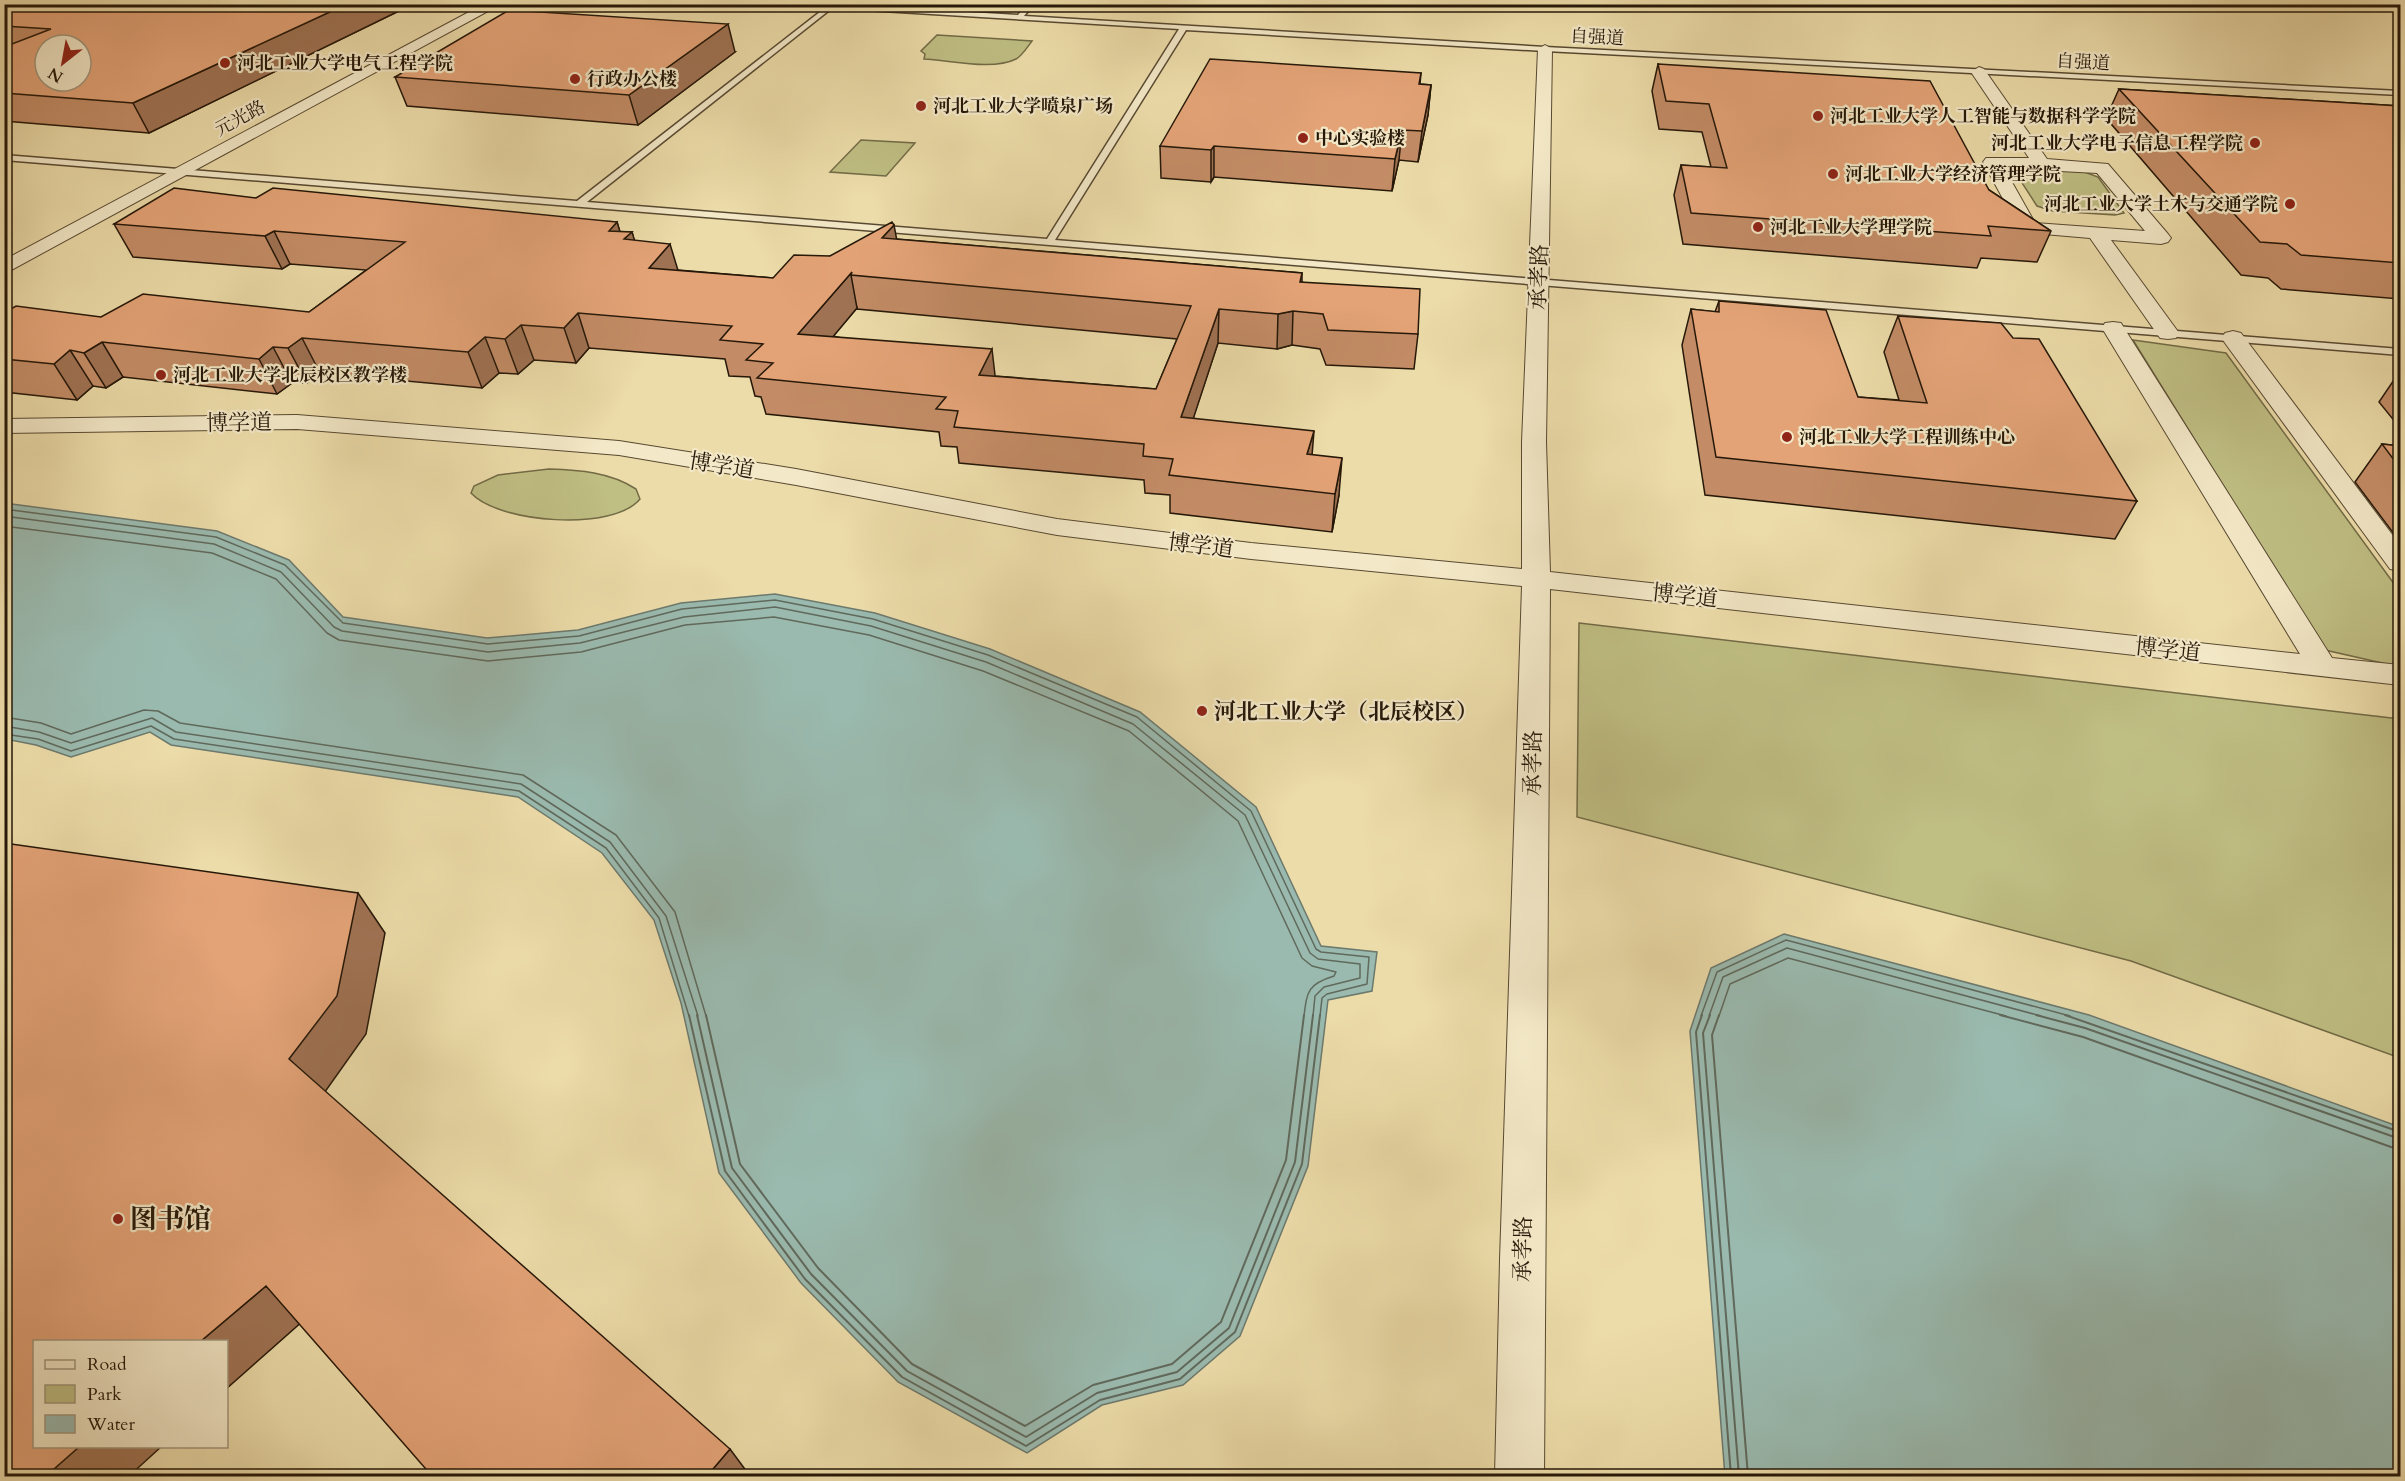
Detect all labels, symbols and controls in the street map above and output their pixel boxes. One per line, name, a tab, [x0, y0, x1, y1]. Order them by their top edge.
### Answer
street label: 自强道	[1569, 24, 1625, 51]
north arrow	[33, 33, 93, 93]
street label: 自强道	[2055, 49, 2111, 76]
place label: 河北工业大学电气工程学院	[237, 51, 453, 76]
marker: 河北工业大学电气工程学院	[218, 56, 232, 70]
text: N	[44, 62, 67, 88]
place label: 行政办公楼	[587, 67, 677, 92]
marker: 行政办公楼	[568, 72, 582, 86]
place label: 河北工业大学喷泉广场	[933, 94, 1113, 119]
street label: 元光路	[211, 95, 270, 142]
marker: 河北工业大学喷泉广场	[914, 99, 928, 113]
place label: 河北工业大学人工智能与数据科学学院	[1830, 104, 2136, 129]
marker: 河北工业大学人工智能与数据科学学院	[1811, 109, 1825, 123]
place label: 中心实验楼	[1315, 126, 1405, 151]
marker: 中心实验楼	[1296, 131, 1310, 145]
place label: 河北工业大学电子信息工程学院	[1991, 131, 2243, 156]
marker: 河北工业大学电子信息工程学院	[2248, 136, 2262, 150]
place label: 河北工业大学经济管理学院	[1845, 162, 2061, 187]
marker: 河北工业大学经济管理学院	[1826, 167, 1840, 181]
place label: 河北工业大学土木与交通学院	[2044, 192, 2278, 217]
marker: 河北工业大学土木与交通学院	[2283, 197, 2297, 211]
place label: 河北工业大学理学院	[1770, 215, 1932, 240]
marker: 河北工业大学理学院	[1751, 220, 1765, 234]
street label: 承孝路	[1523, 244, 1555, 311]
place label: 河北工业大学北辰校区教学楼	[173, 363, 407, 388]
marker: 河北工业大学北辰校区教学楼	[154, 368, 168, 382]
street label: 博学道	[206, 407, 272, 439]
place label: 河北工业大学工程训练中心	[1799, 425, 2015, 450]
marker: 河北工业大学工程训练中心	[1780, 430, 1794, 444]
street label: 博学道	[687, 446, 757, 486]
street label: 博学道	[1166, 527, 1235, 565]
street label: 博学道	[1651, 578, 1719, 614]
street label: 博学道	[2134, 632, 2202, 668]
place label: 河北工业大学（北辰校区）	[1214, 697, 1478, 727]
marker: 河北工业大学（北辰校区）	[1195, 704, 1209, 718]
street label: 承孝路	[1517, 730, 1549, 796]
place label: 图书馆	[130, 1201, 211, 1238]
marker: 图书馆	[111, 1212, 125, 1226]
street label: 承孝路	[1507, 1216, 1539, 1282]
legend	[33, 1340, 228, 1448]
text: Road	[87, 1352, 127, 1377]
text: Park	[87, 1382, 122, 1407]
text: Water	[86, 1412, 136, 1437]

